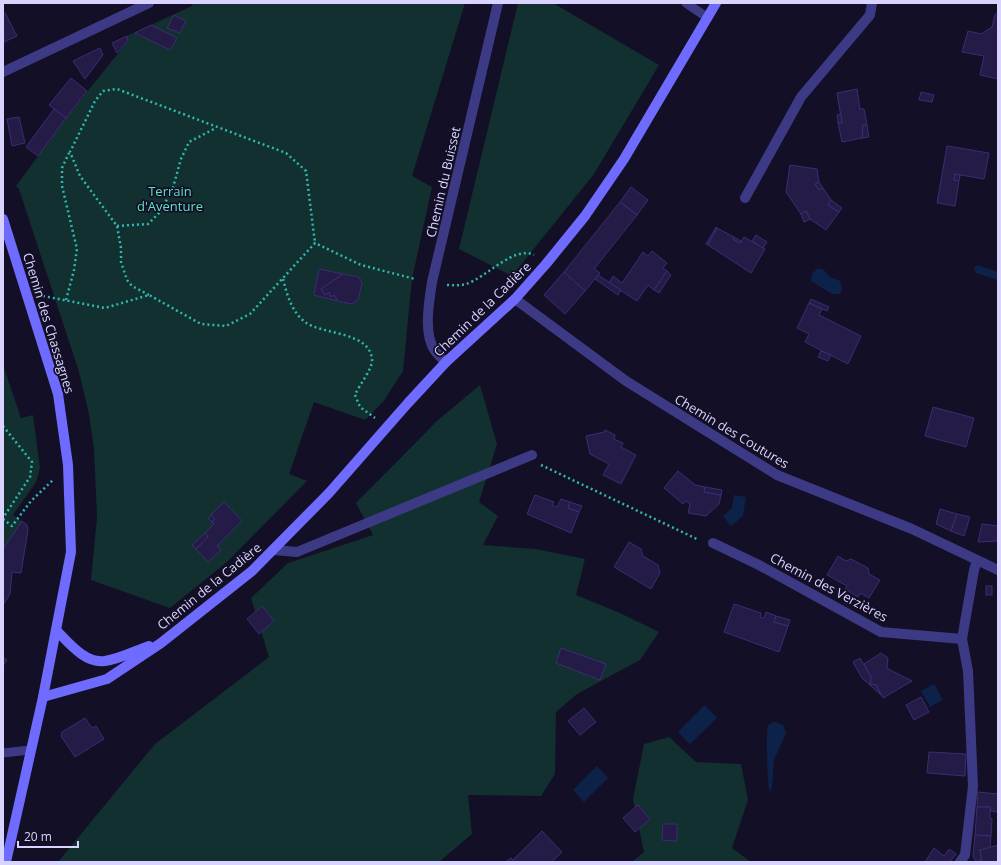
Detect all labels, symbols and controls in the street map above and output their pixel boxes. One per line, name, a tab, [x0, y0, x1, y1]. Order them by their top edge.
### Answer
street label: Chemin du Buisset	[421, 124, 465, 239]
park label: Terrain d'Aventure	[137, 182, 203, 215]
street label: Chemin des Chassagnes	[19, 250, 79, 396]
street label: Chemin de la Cadière	[429, 258, 535, 360]
street label: Chemin des Coutures	[671, 390, 793, 472]
street label: Chemin de la Cadière	[153, 538, 265, 634]
street label: Chemin des Verzières	[767, 548, 891, 626]
scale bar	[18, 823, 78, 849]
text: 20 m	[24, 828, 52, 845]

